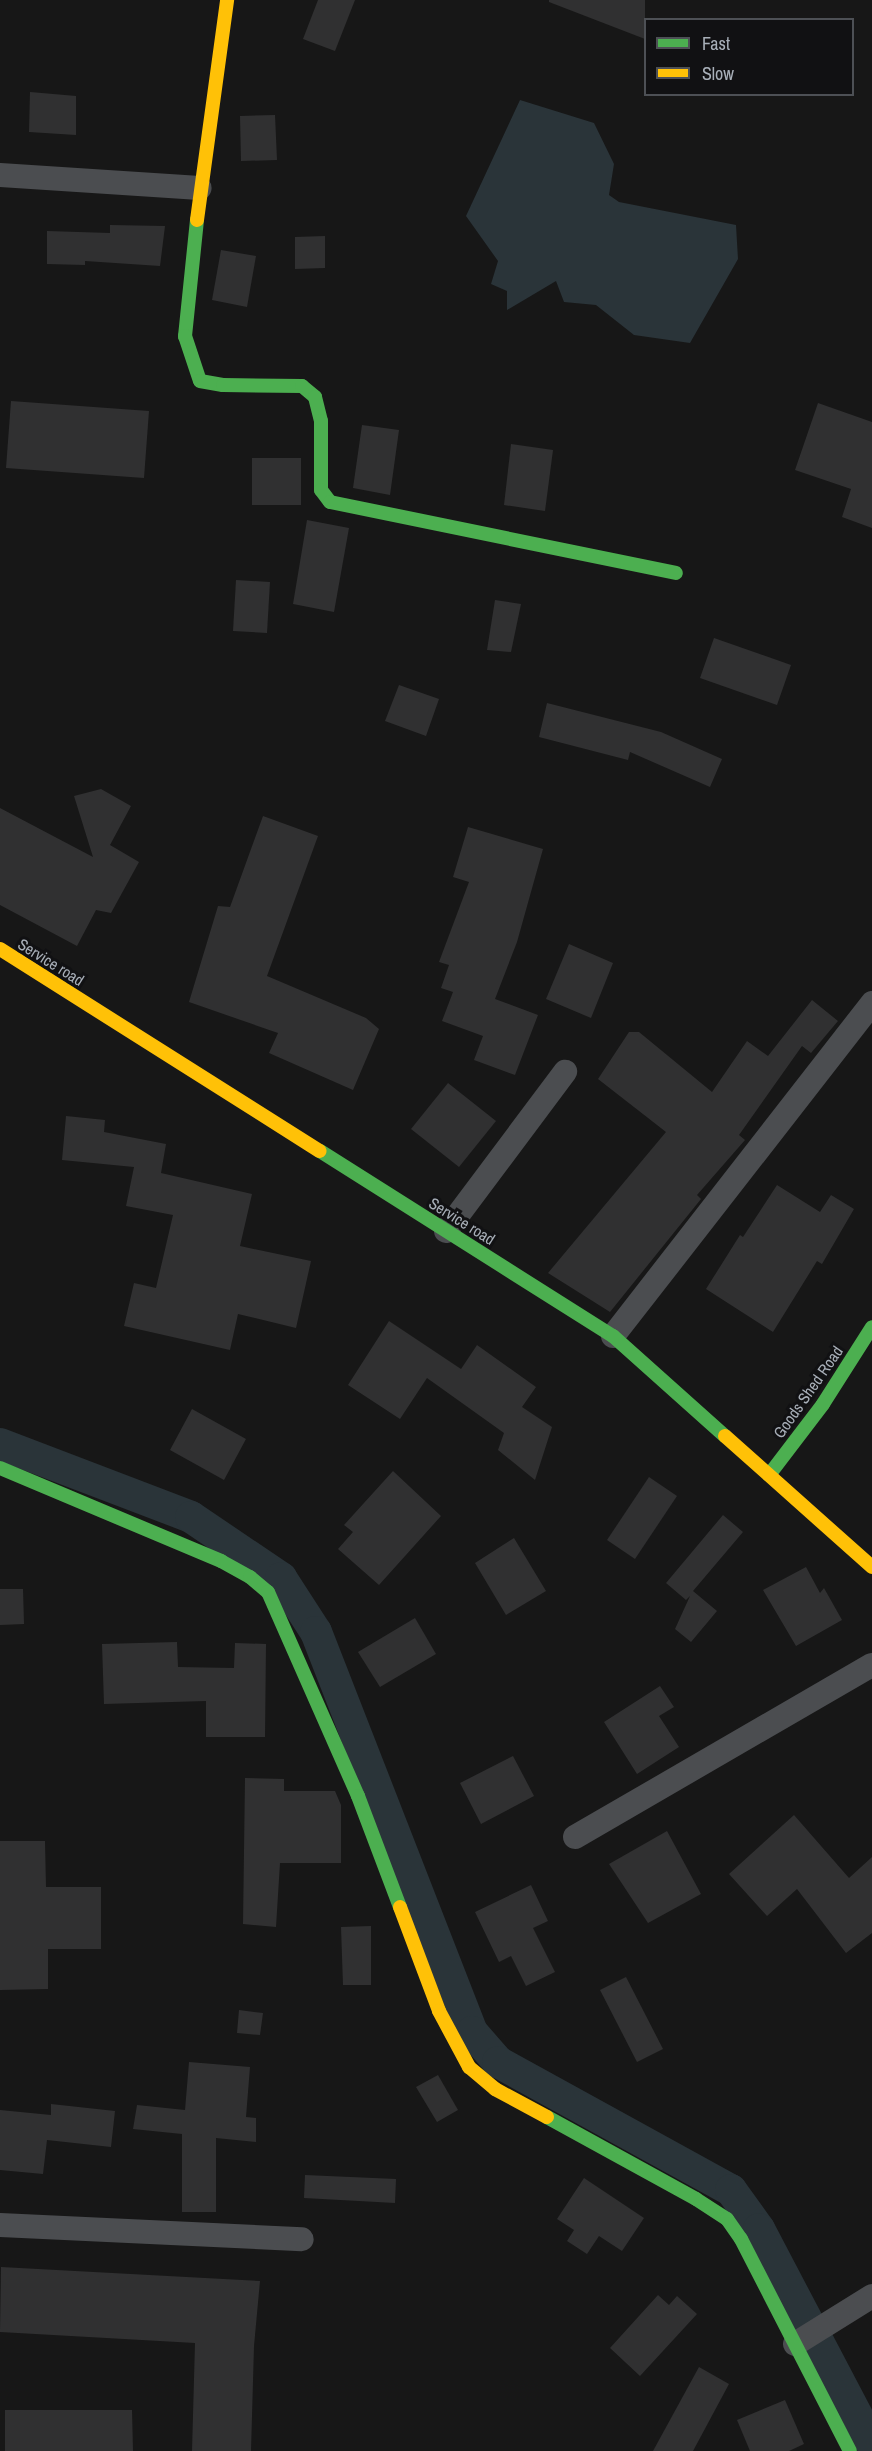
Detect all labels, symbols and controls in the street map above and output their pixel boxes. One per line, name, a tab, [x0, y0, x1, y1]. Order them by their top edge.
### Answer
legend	[644, 18, 854, 96]
text: Fast	[702, 31, 730, 56]
text: Slow	[702, 61, 734, 86]
street label: Service road	[14, 934, 88, 990]
street label: Service road	[425, 1193, 499, 1249]
street label: Goods Shed Road	[769, 1342, 847, 1442]

